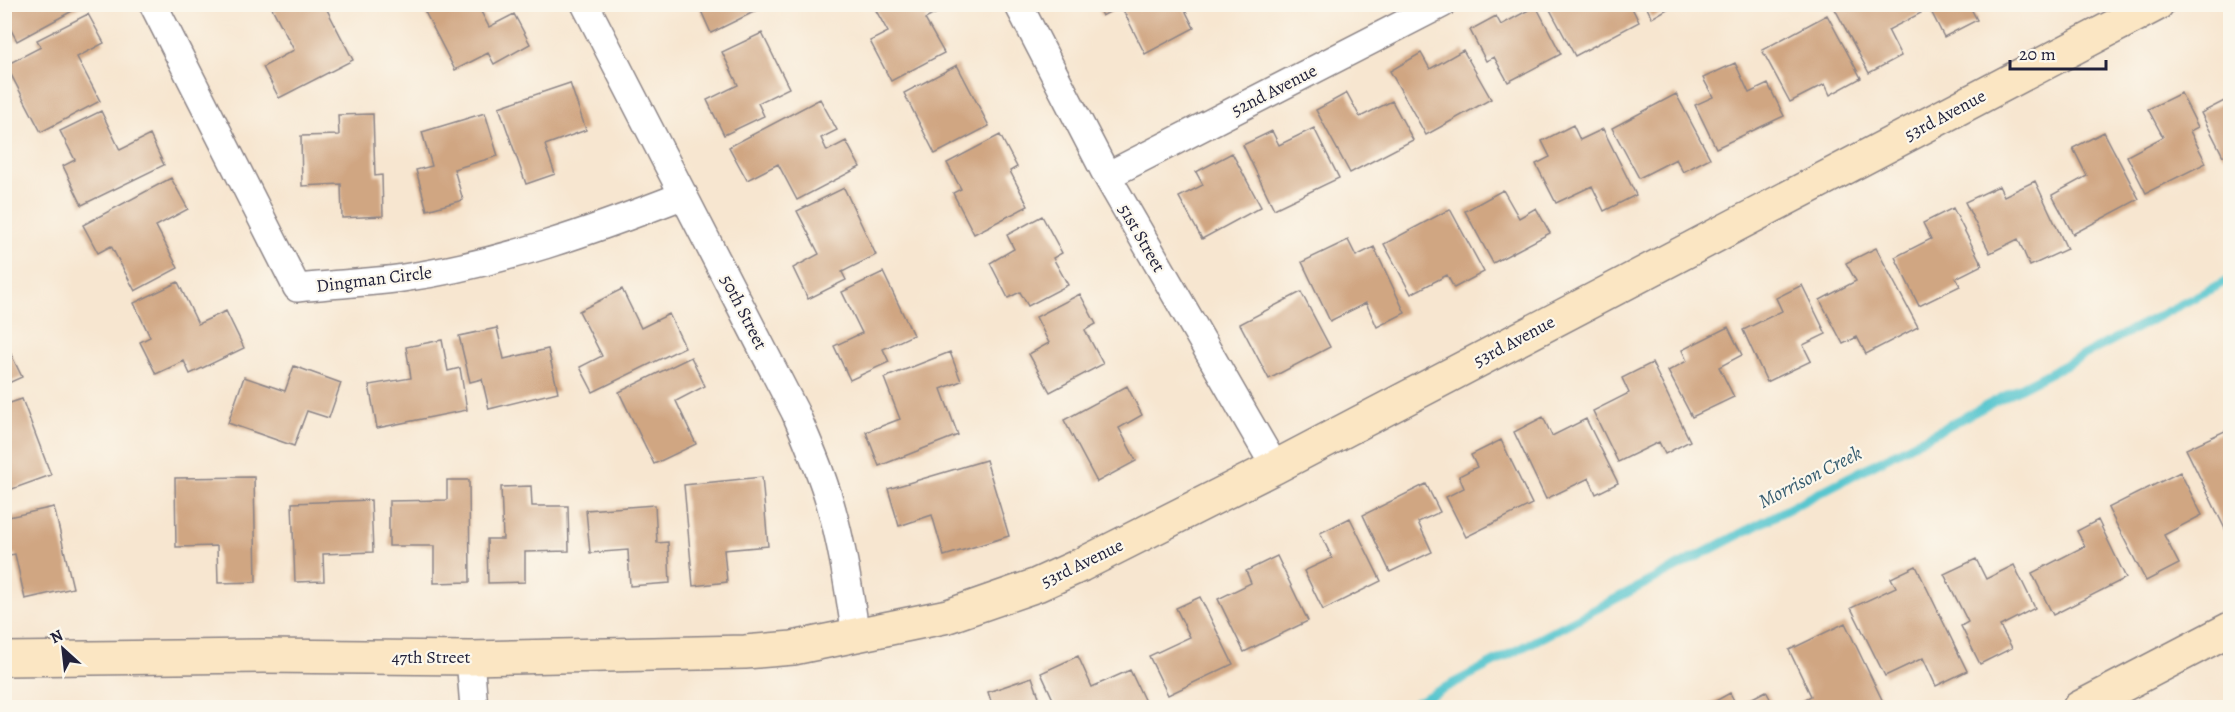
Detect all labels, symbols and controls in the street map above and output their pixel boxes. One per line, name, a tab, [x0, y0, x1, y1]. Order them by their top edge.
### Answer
scale bar	[2010, 33, 2106, 71]
text: 20 m	[2019, 42, 2056, 66]
street label: 52nd Avenue	[1227, 58, 1321, 122]
street label: 53rd Avenue	[1900, 84, 1990, 146]
street label: 51st Street	[1113, 200, 1171, 276]
street label: Dingman Circle	[315, 260, 433, 298]
street label: 50th Street	[715, 271, 773, 353]
street label: 53rd Avenue	[1469, 310, 1559, 372]
water label: Morrison Creek	[1754, 439, 1867, 515]
street label: 53rd Avenue	[1037, 533, 1127, 593]
north arrow	[33, 619, 93, 679]
text: N	[46, 624, 67, 649]
street label: 47th Street	[391, 645, 471, 669]

